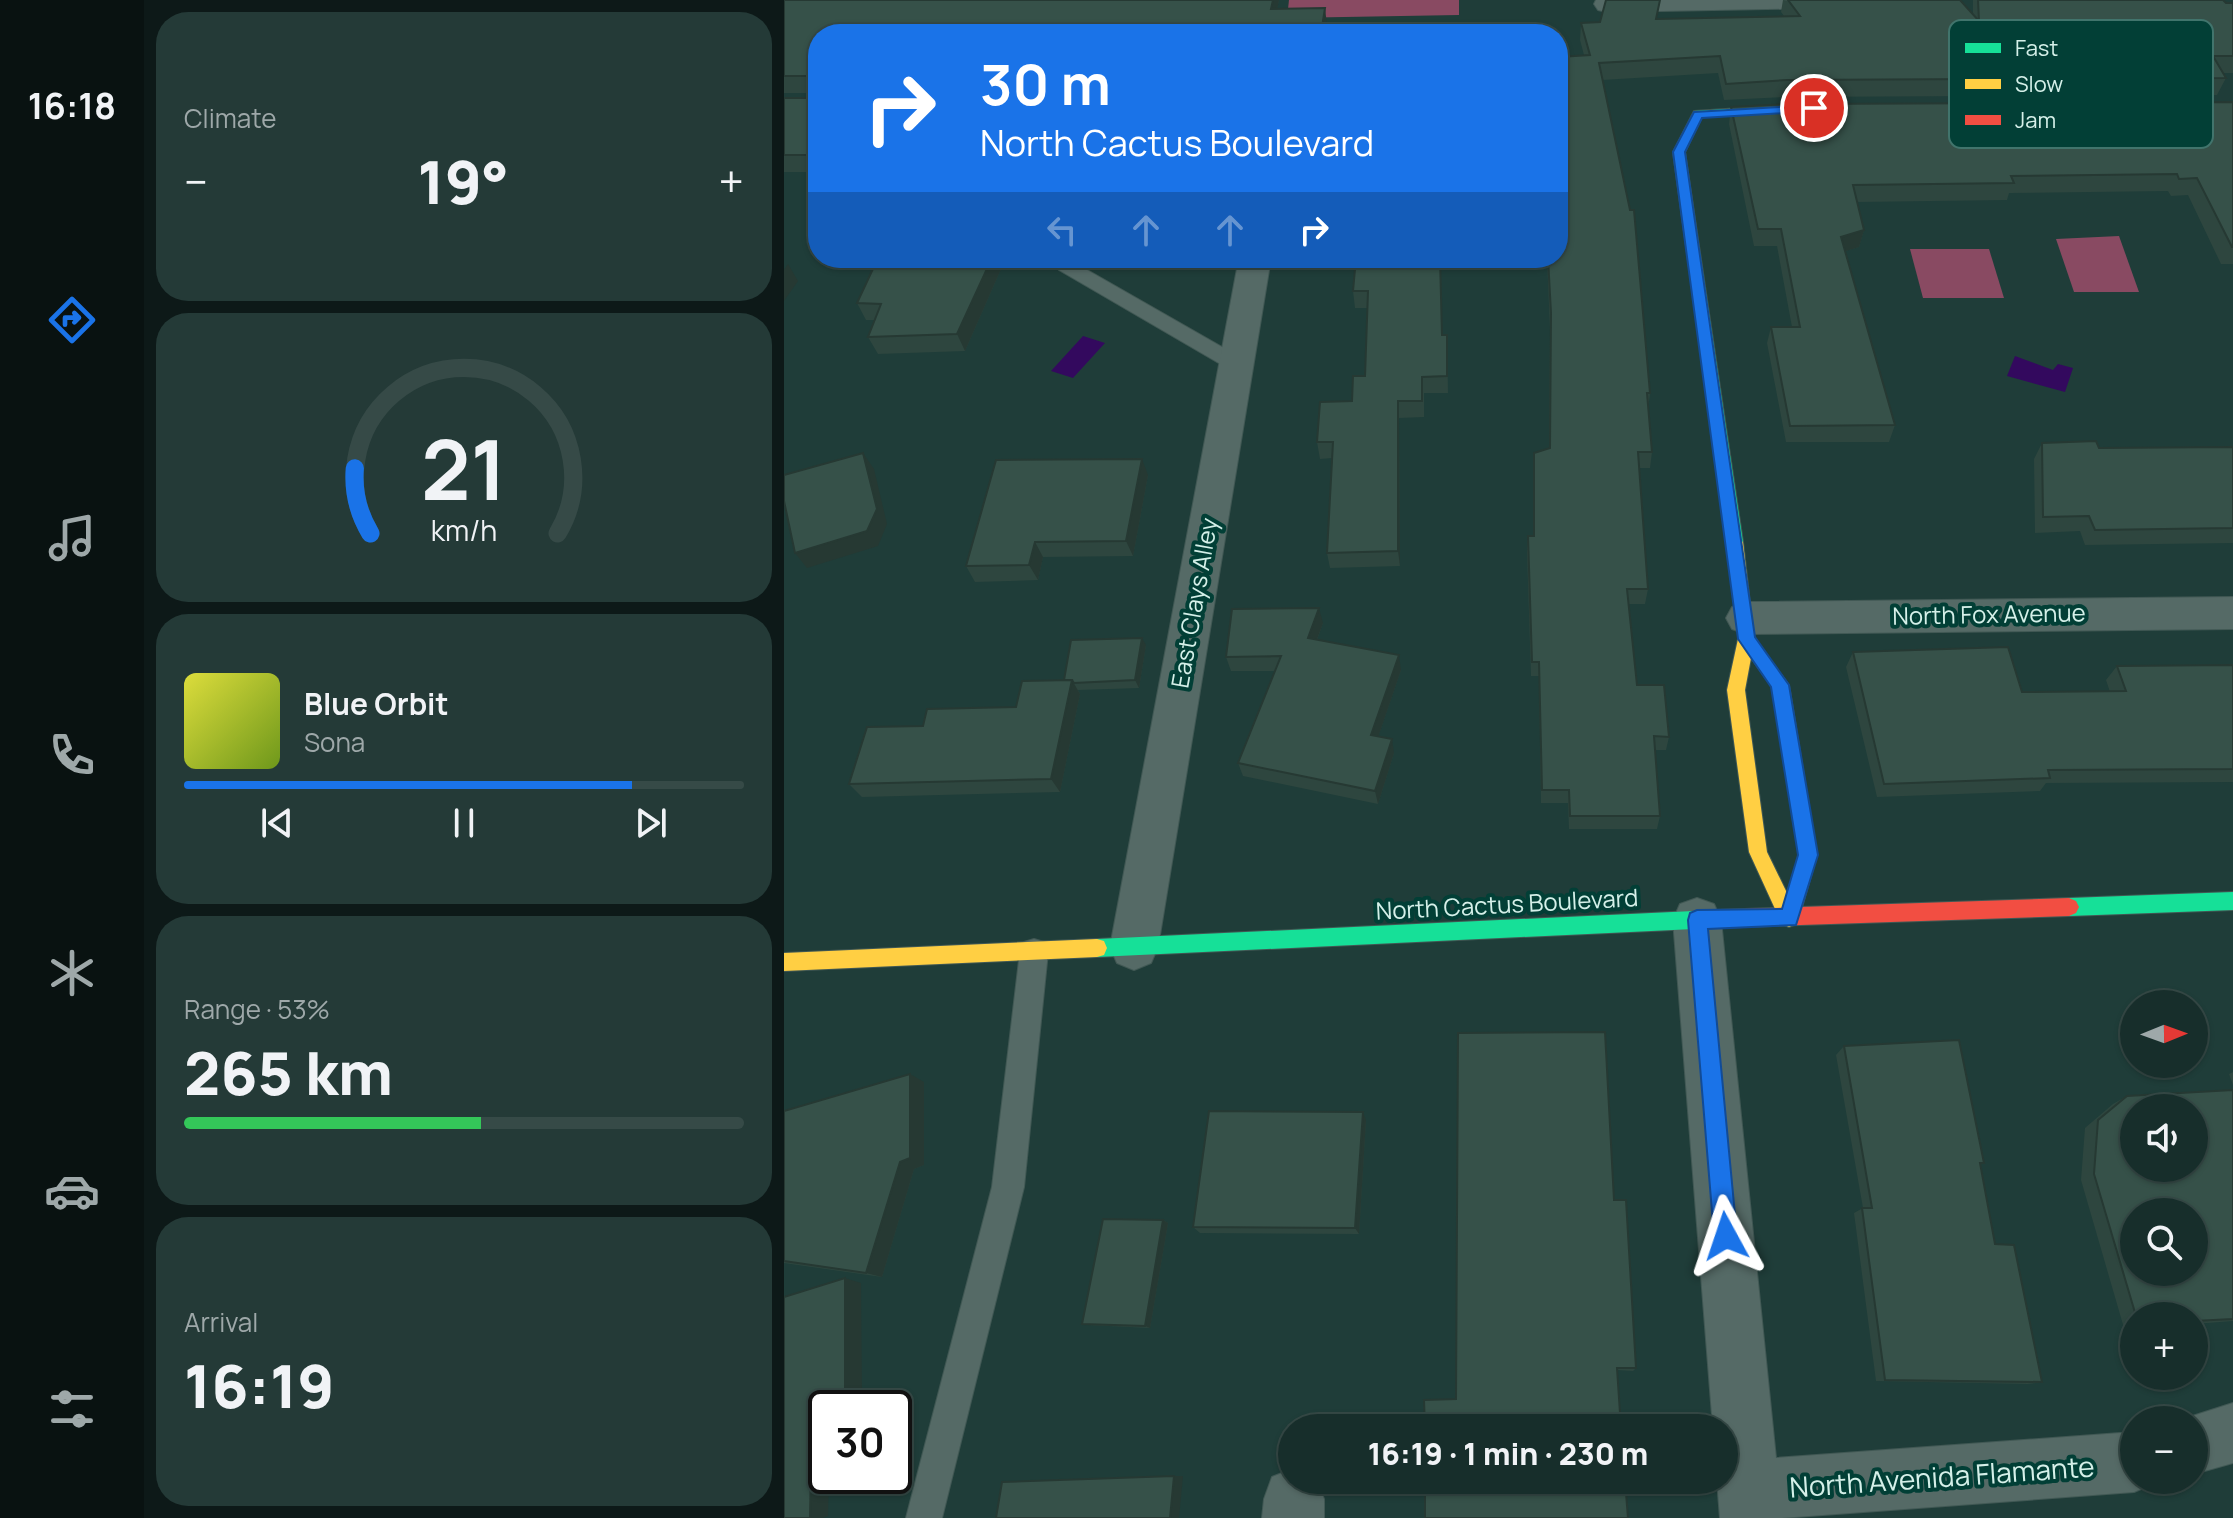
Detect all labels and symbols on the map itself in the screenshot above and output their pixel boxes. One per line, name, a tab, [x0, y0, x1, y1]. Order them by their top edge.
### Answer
legend	[1949, 20, 2213, 148]
text: Fast	[2015, 33, 2058, 63]
text: Slow	[2015, 69, 2063, 99]
pin	[1780, 74, 1848, 142]
text: Jam	[2015, 105, 2056, 135]
street label: East Clays Alley	[1162, 515, 1225, 690]
street label: North Fox Avenue	[1892, 595, 2086, 632]
street label: North Cactus Boulevard	[1375, 880, 1639, 927]
north arrow	[2120, 990, 2208, 1078]
position arrow	[1684, 1194, 1768, 1278]
speed limit sign: 30	[808, 1390, 912, 1494]
street label: North Avenida Flamante	[1788, 1446, 2096, 1506]

